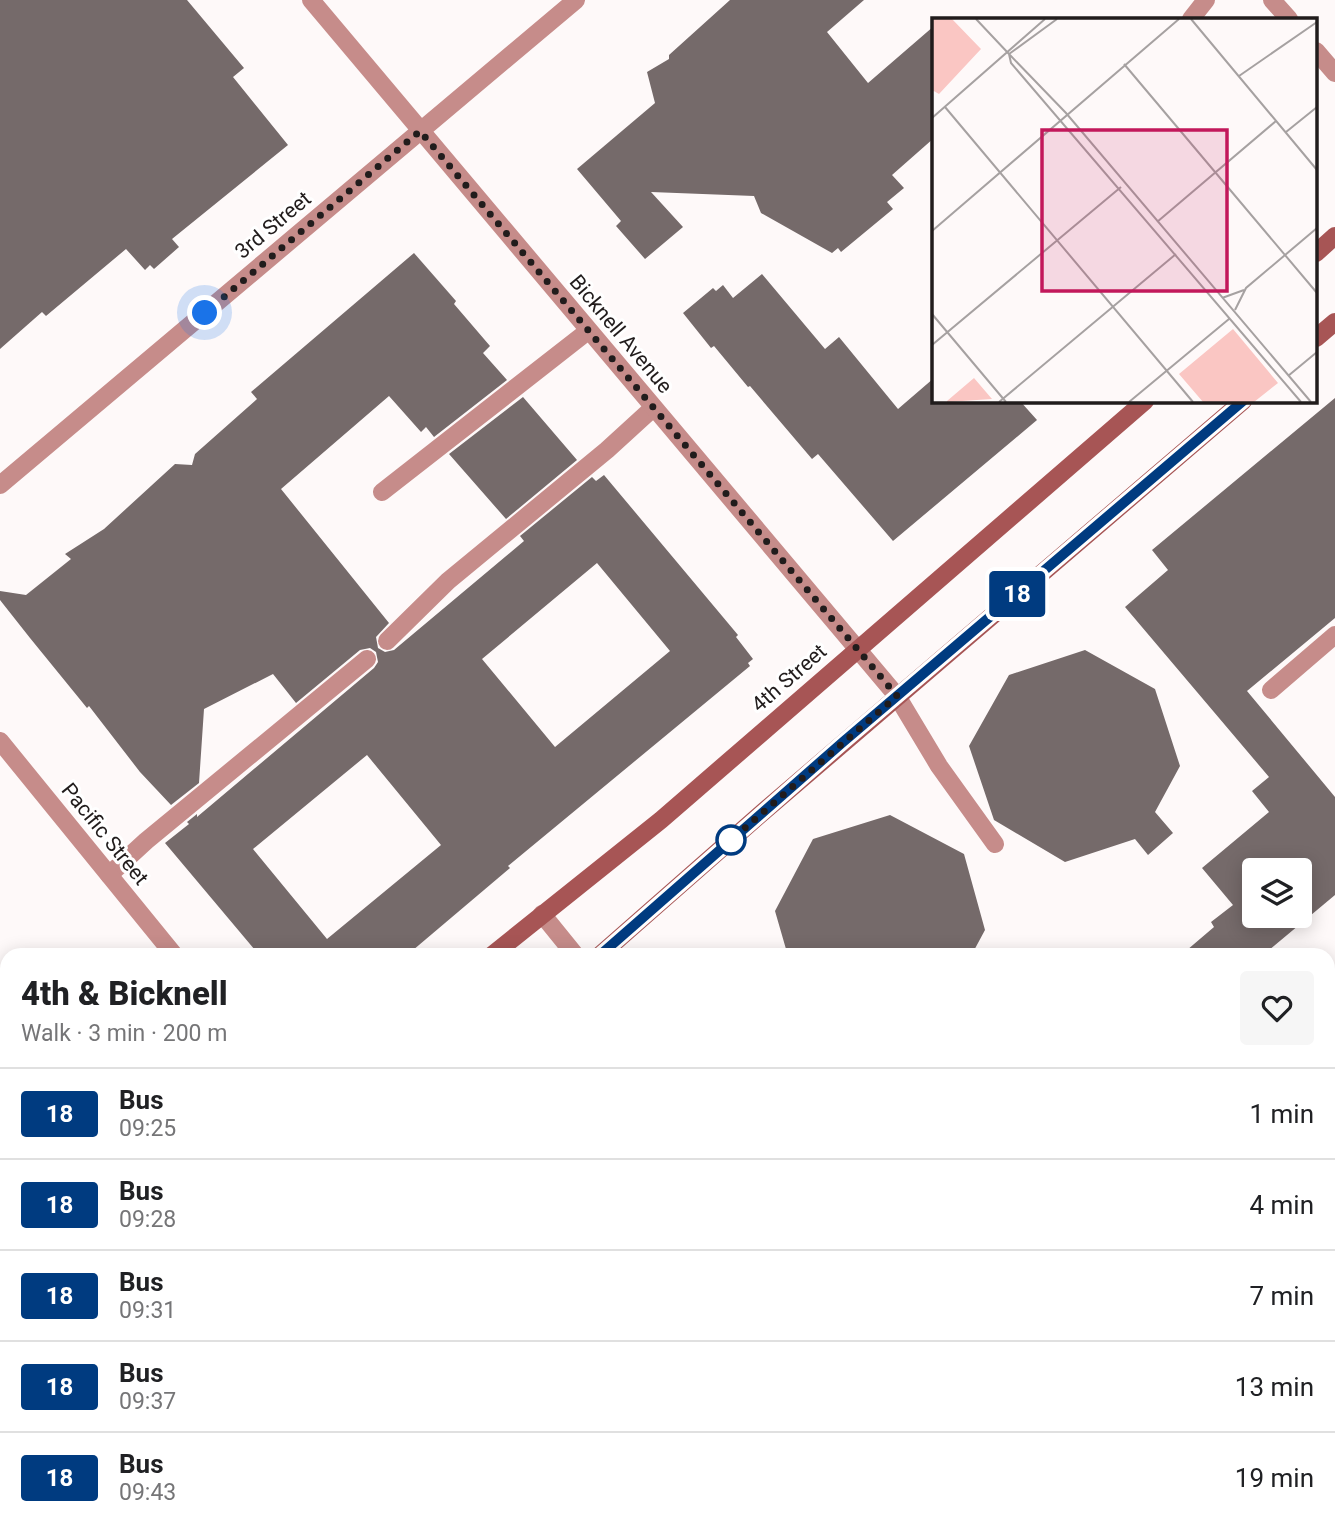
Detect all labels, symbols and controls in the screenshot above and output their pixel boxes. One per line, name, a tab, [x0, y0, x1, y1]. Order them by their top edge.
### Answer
inset map	[932, 18, 1318, 402]
street label: 3rd Street	[230, 186, 316, 263]
street label: Bicknell Avenue	[565, 270, 677, 398]
your location	[187, 295, 222, 330]
line badge: 18	[986, 571, 1048, 617]
text: 18	[1003, 580, 1031, 608]
street label: 4th Street	[747, 639, 831, 717]
street label: Pacific Street	[57, 778, 153, 890]
unlabelled marker	[716, 825, 746, 855]
map controls	[1242, 858, 1312, 928]
button: layers	[1242, 858, 1312, 928]
button: heart	[1240, 971, 1314, 1045]
text: 4th & Bicknell	[21, 974, 228, 1013]
text: Walk · 3 min · 200 m	[21, 1020, 227, 1047]
text: Bus	[119, 1085, 164, 1115]
text: 1 min	[1249, 1099, 1314, 1129]
text: 18	[46, 1100, 73, 1128]
text: 09:25	[119, 1115, 176, 1142]
text: Bus	[119, 1176, 164, 1206]
text: 4 min	[1249, 1190, 1314, 1220]
text: 18	[46, 1191, 73, 1219]
text: 09:28	[119, 1206, 176, 1233]
text: Bus	[119, 1267, 164, 1297]
text: 7 min	[1249, 1281, 1314, 1311]
text: 18	[46, 1282, 73, 1310]
text: 09:31	[119, 1297, 176, 1324]
text: Bus	[119, 1358, 164, 1388]
text: 13 min	[1235, 1372, 1314, 1402]
text: 18	[46, 1373, 73, 1401]
text: 09:37	[119, 1388, 176, 1415]
text: Bus	[119, 1449, 164, 1479]
text: 19 min	[1235, 1463, 1314, 1493]
text: 18	[46, 1464, 73, 1492]
text: 09:43	[119, 1479, 176, 1506]

